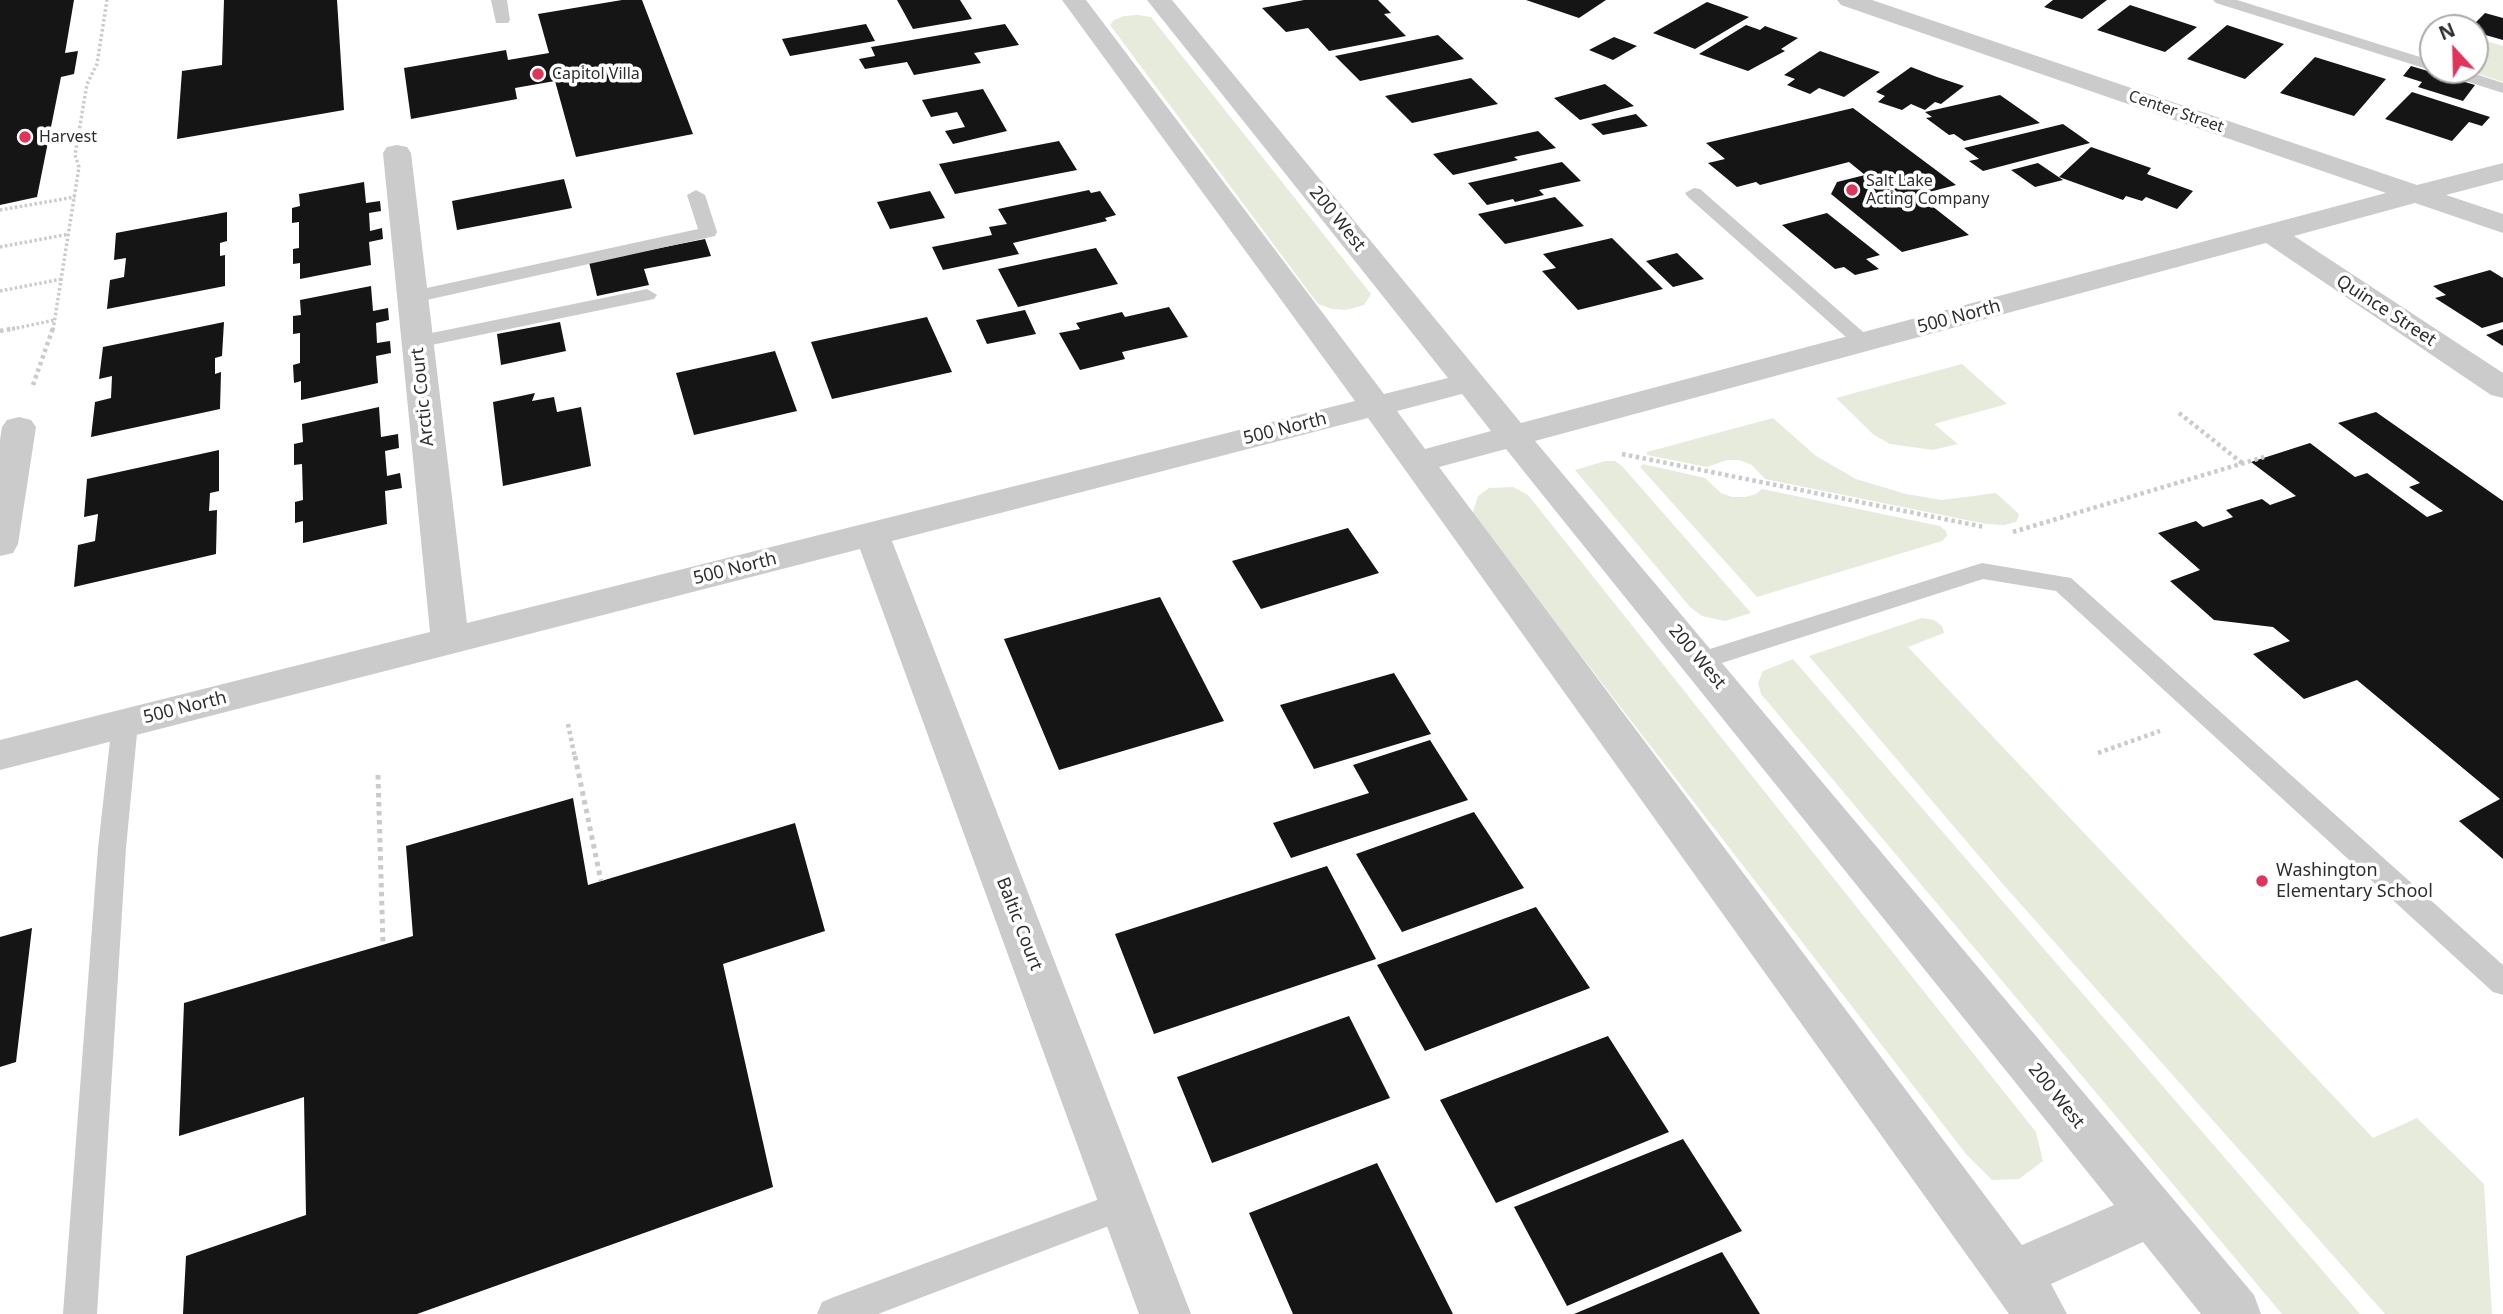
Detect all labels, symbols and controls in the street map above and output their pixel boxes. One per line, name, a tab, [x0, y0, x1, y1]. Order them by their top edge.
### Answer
north arrow	[2419, 14, 2489, 84]
text: N	[2435, 16, 2459, 46]
place label: Capitol Villa	[552, 64, 640, 84]
marker: Capitol Villa	[530, 66, 546, 82]
street label: Center Street	[2126, 87, 2226, 137]
place label: Harvest	[39, 127, 97, 147]
marker: Harvest	[17, 129, 33, 145]
place label: Salt Lake Acting Company	[1866, 171, 1989, 209]
street label: 200 West	[1304, 182, 1370, 256]
marker: Salt Lake Acting Company	[1844, 182, 1860, 198]
street label: Quince Street	[2332, 271, 2440, 351]
street label: 500 North	[1915, 296, 2003, 338]
street label: Arctic Court	[407, 347, 439, 447]
street label: 500 North	[1241, 408, 1329, 450]
street label: 500 North	[691, 548, 779, 590]
street label: 200 West	[1664, 620, 1730, 694]
street label: 500 North	[141, 687, 229, 729]
place label: Washington Elementary School	[2276, 860, 2433, 903]
marker: Washington Elementary School	[2254, 873, 2270, 889]
street label: Baltic Court	[991, 874, 1047, 974]
street label: 200 West	[2023, 1059, 2089, 1133]

